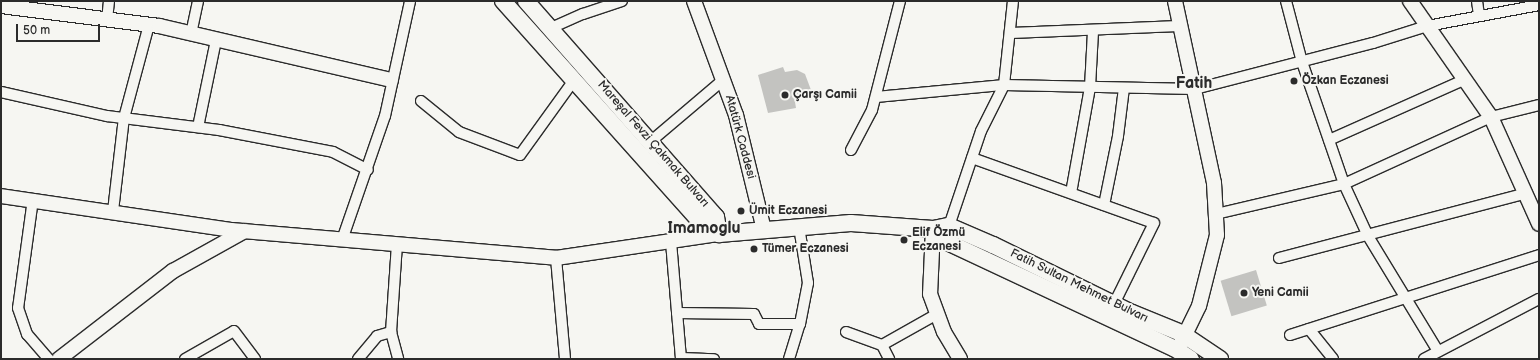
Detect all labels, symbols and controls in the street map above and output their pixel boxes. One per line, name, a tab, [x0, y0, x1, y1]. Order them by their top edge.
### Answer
scale bar	[18, 16, 102, 42]
text: 50 m	[23, 23, 50, 38]
district label: Fatih	[1176, 74, 1212, 94]
place label: Özkan Eczanesi	[1302, 74, 1389, 88]
marker: Özkan Eczanesi	[1289, 76, 1299, 86]
street label: Mareşal Fevzi Çakmak Bulvarı	[594, 78, 712, 210]
place label: Çarşı Camii	[793, 88, 857, 102]
marker: Çarşı Camii	[780, 90, 790, 100]
street label: Atatürk Caddesi	[722, 93, 758, 181]
place label: Ümit Eczanesi	[749, 204, 827, 218]
marker: Ümit Eczanesi	[736, 206, 746, 216]
district label: Imamoglu	[667, 219, 741, 239]
place label: Elif Özmü Eczanesi	[912, 226, 965, 254]
marker: Elif Özmü Eczanesi	[899, 235, 909, 245]
place label: Tümer Eczanesi	[762, 242, 849, 256]
marker: Tümer Eczanesi	[749, 244, 759, 254]
street label: Fatih Sultan Mehmet Bulvarı	[1008, 246, 1150, 326]
place label: Yeni Camii	[1252, 286, 1309, 300]
marker: Yeni Camii	[1239, 288, 1249, 298]

